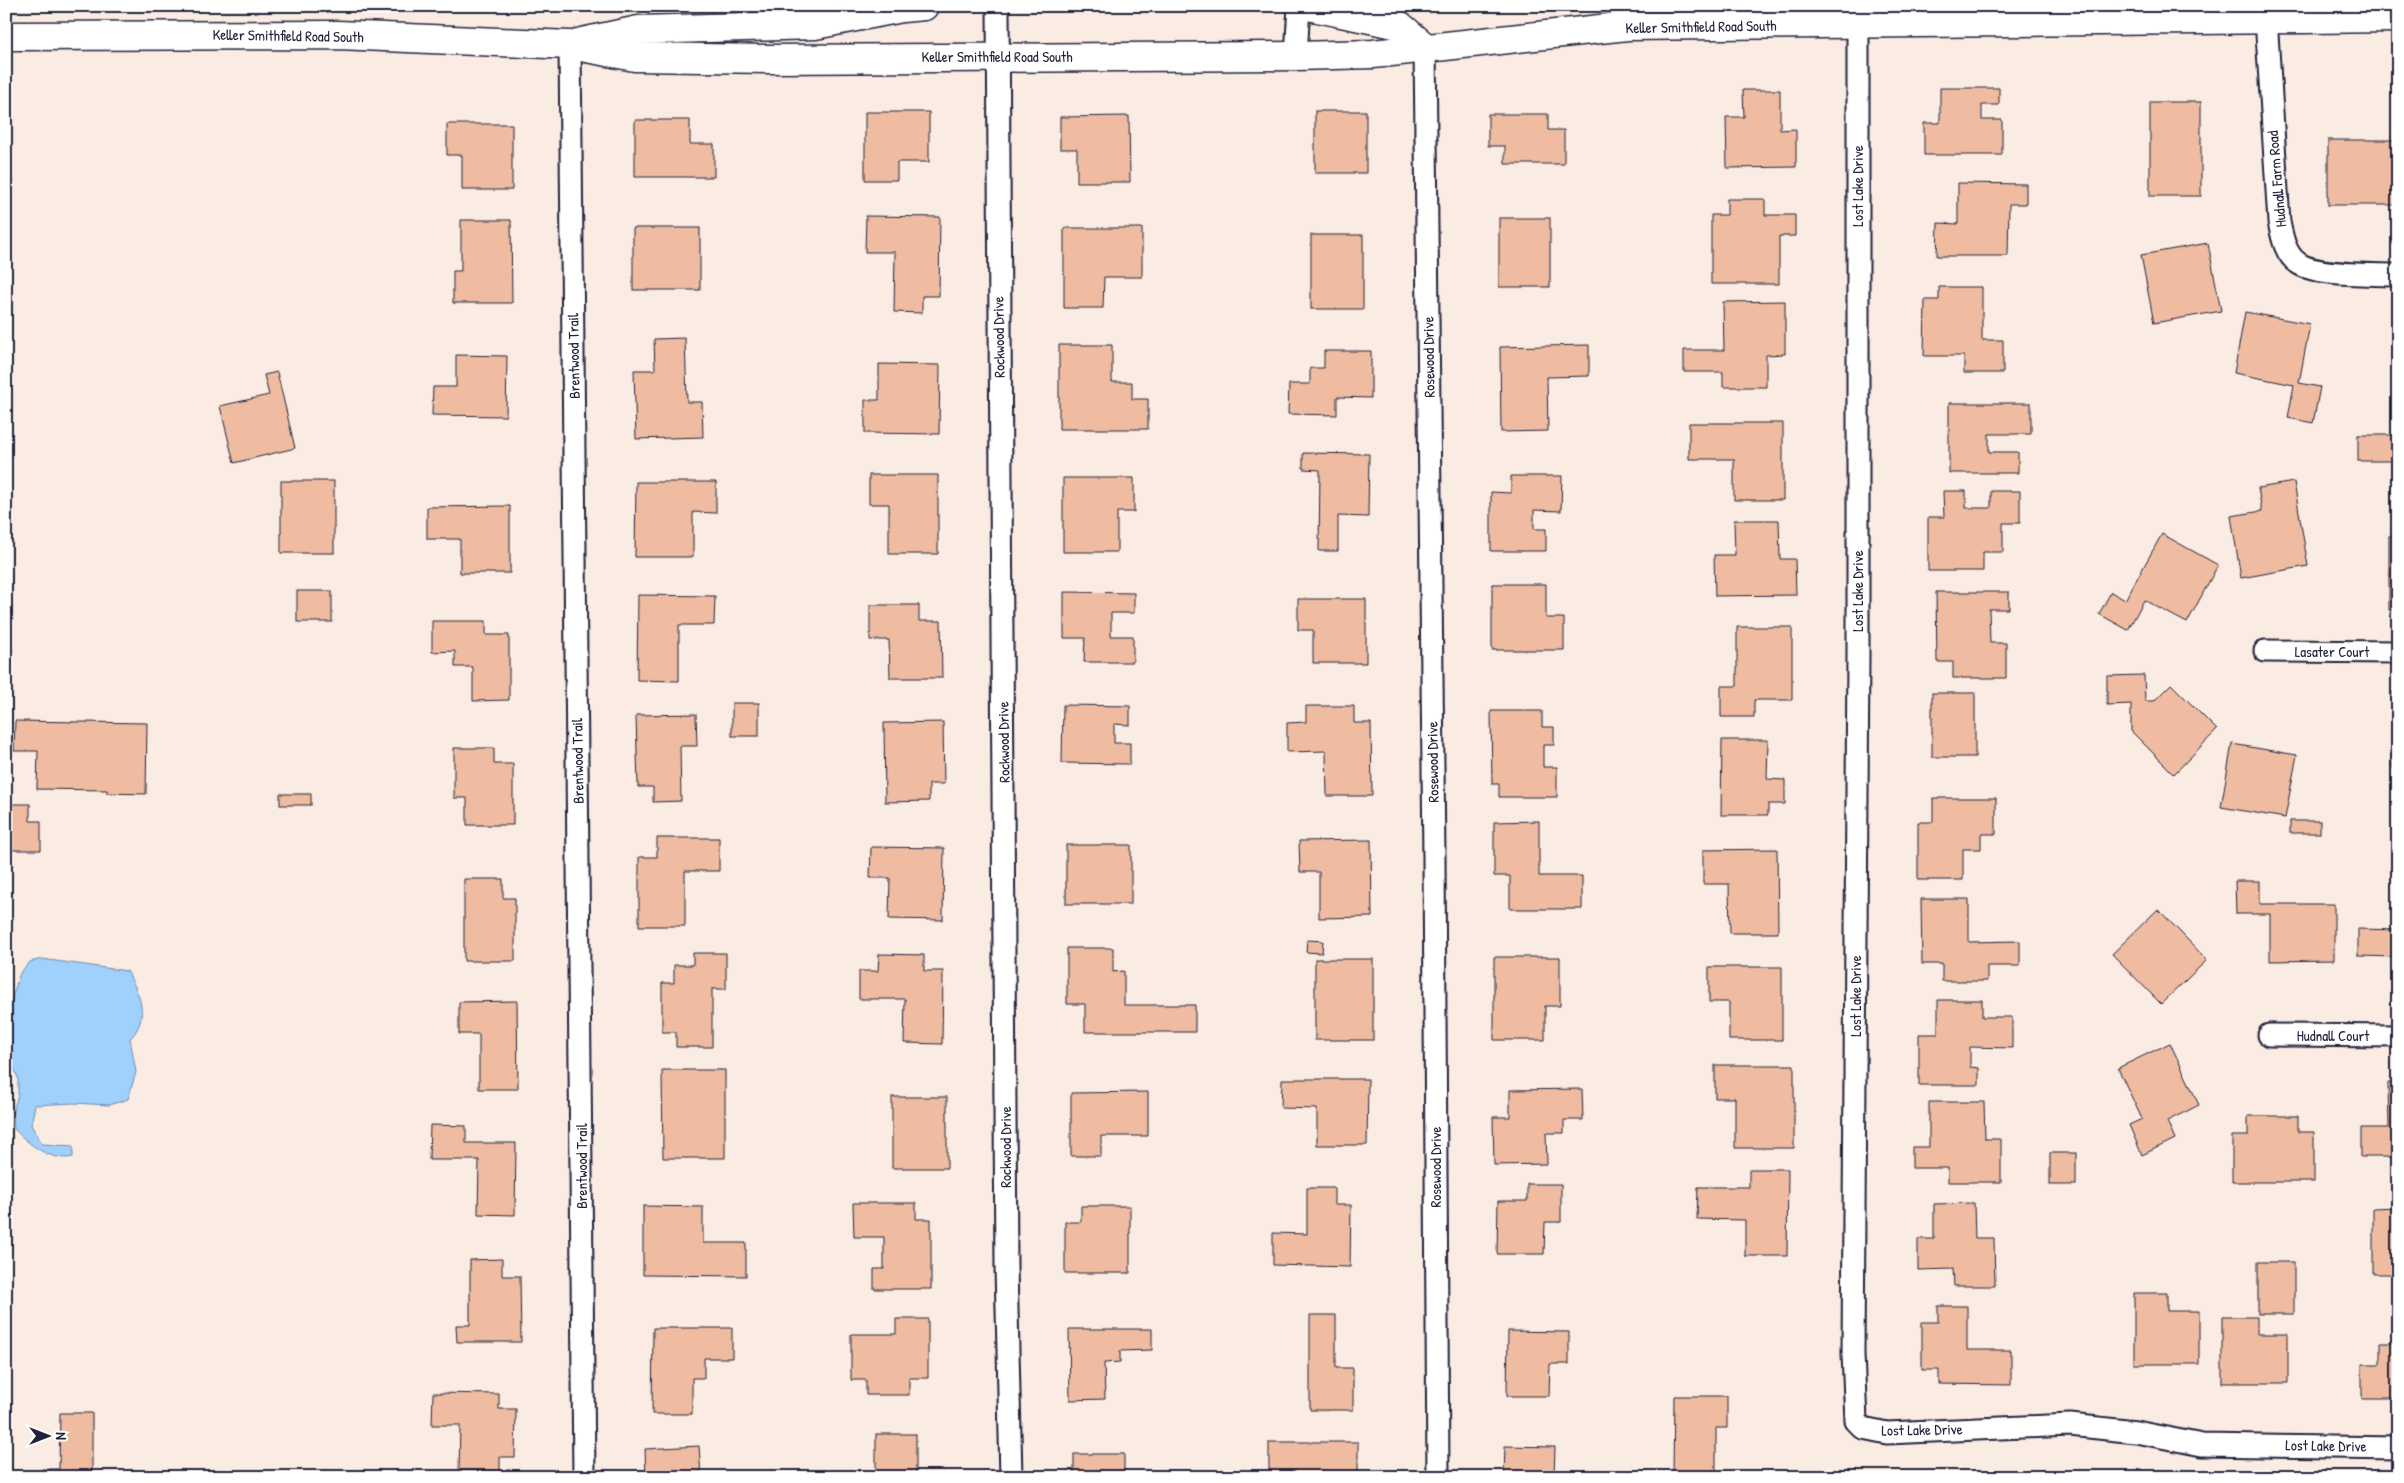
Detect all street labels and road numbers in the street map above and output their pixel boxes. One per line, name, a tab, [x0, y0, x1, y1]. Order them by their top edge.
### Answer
street label: Keller Smithfield Road South	[1625, 15, 1777, 38]
street label: Keller Smithfield Road South	[212, 24, 364, 47]
street label: Keller Smithfield Road South	[921, 46, 1073, 67]
street label: Hudnall Farm Road	[2262, 130, 2291, 228]
street label: Lost Lake Drive	[1847, 145, 1868, 227]
street label: Rockwood Drive	[987, 296, 1010, 378]
street label: Brentwood Trail	[562, 313, 585, 399]
street label: Rosewood Drive	[1417, 316, 1440, 398]
street label: Lost Lake Drive	[1847, 550, 1868, 632]
street label: Lasater Court	[2295, 641, 2370, 662]
street label: Rockwood Drive	[992, 701, 1015, 783]
street label: Brentwood Trail	[566, 718, 589, 804]
street label: Rosewood Drive	[1421, 721, 1444, 803]
street label: Lost Lake Drive	[1845, 955, 1866, 1037]
street label: Hudnall Court	[2297, 1025, 2370, 1046]
street label: Rockwood Drive	[995, 1106, 1016, 1188]
street label: Brentwood Trail	[571, 1123, 592, 1209]
street label: Rosewood Drive	[1425, 1126, 1446, 1208]
street label: Lost Lake Drive	[1881, 1418, 1963, 1441]
street label: Lost Lake Drive	[2285, 1434, 2367, 1457]

